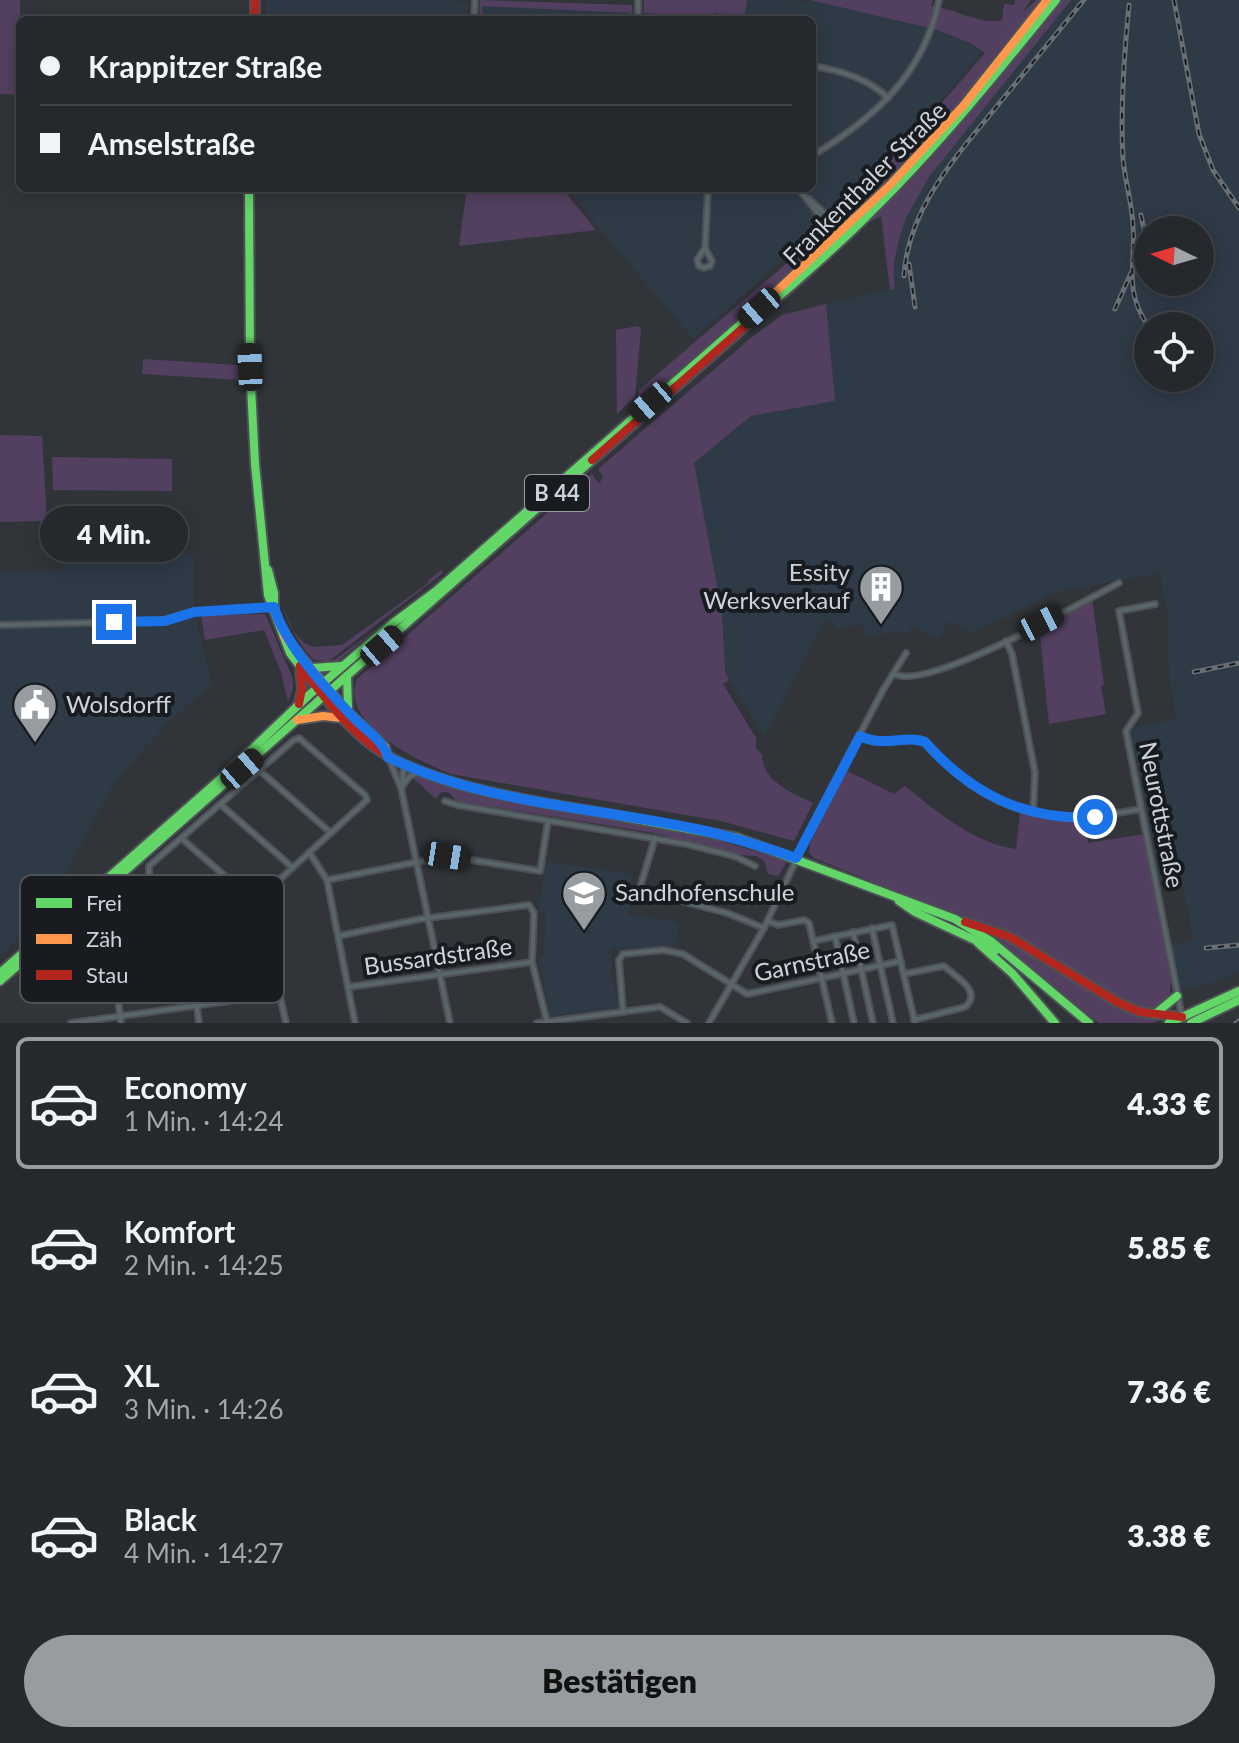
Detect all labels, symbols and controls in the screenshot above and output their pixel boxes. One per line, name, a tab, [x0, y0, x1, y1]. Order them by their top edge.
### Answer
text: Krappitzer Straße	[88, 48, 322, 84]
street label: Frankenthaler Straße	[776, 95, 951, 270]
text: Amselstraße	[88, 125, 255, 161]
north arrow	[1134, 216, 1214, 296]
map controls	[1134, 216, 1214, 392]
car	[733, 283, 785, 333]
button: locate	[1134, 312, 1214, 392]
car	[237, 343, 263, 391]
car	[625, 377, 677, 427]
road number: B 44	[525, 475, 589, 511]
callout: 4 Min.	[40, 506, 188, 562]
text: 4 Min.	[77, 518, 151, 550]
place label: Essity Werksverkauf	[703, 557, 851, 614]
building icon: Essity Werksverkauf	[857, 563, 905, 626]
car	[1014, 601, 1068, 645]
route end	[96, 604, 132, 640]
car	[356, 621, 408, 671]
public building icon: Wolsdorff	[11, 681, 59, 744]
place label: Wolsdorff	[66, 689, 171, 718]
street label: Neurottstraße	[1134, 739, 1191, 890]
car	[216, 744, 268, 794]
route start	[1077, 799, 1113, 835]
car	[421, 840, 473, 872]
school or university icon: Sandhofenschule	[560, 869, 608, 932]
legend	[20, 875, 284, 1003]
place label: Sandhofenschule	[615, 877, 794, 906]
text: Frei	[86, 889, 122, 916]
text: Zäh	[86, 925, 122, 952]
street label: Bussardstraße	[362, 931, 514, 980]
street label: Garnstraße	[751, 934, 872, 987]
text: Stau	[86, 961, 129, 988]
icon: car	[28, 1067, 100, 1139]
text: Economy	[124, 1069, 247, 1105]
text: 4.33 €	[1127, 1085, 1211, 1121]
text: 1 Min. · 14:24	[124, 1105, 283, 1137]
icon: car	[28, 1211, 100, 1283]
text: Komfort	[124, 1213, 235, 1249]
text: 5.85 €	[1127, 1229, 1211, 1265]
text: 2 Min. · 14:25	[124, 1249, 283, 1281]
icon: car	[28, 1355, 100, 1427]
text: XL	[124, 1357, 160, 1393]
text: 7.36 €	[1127, 1373, 1211, 1409]
text: 3 Min. · 14:26	[124, 1393, 283, 1425]
icon: car	[28, 1499, 100, 1571]
text: Black	[124, 1501, 197, 1537]
text: 3.38 €	[1127, 1517, 1211, 1553]
text: 4 Min. · 14:27	[124, 1537, 283, 1569]
button: Bestätigen	[24, 1635, 1215, 1727]

